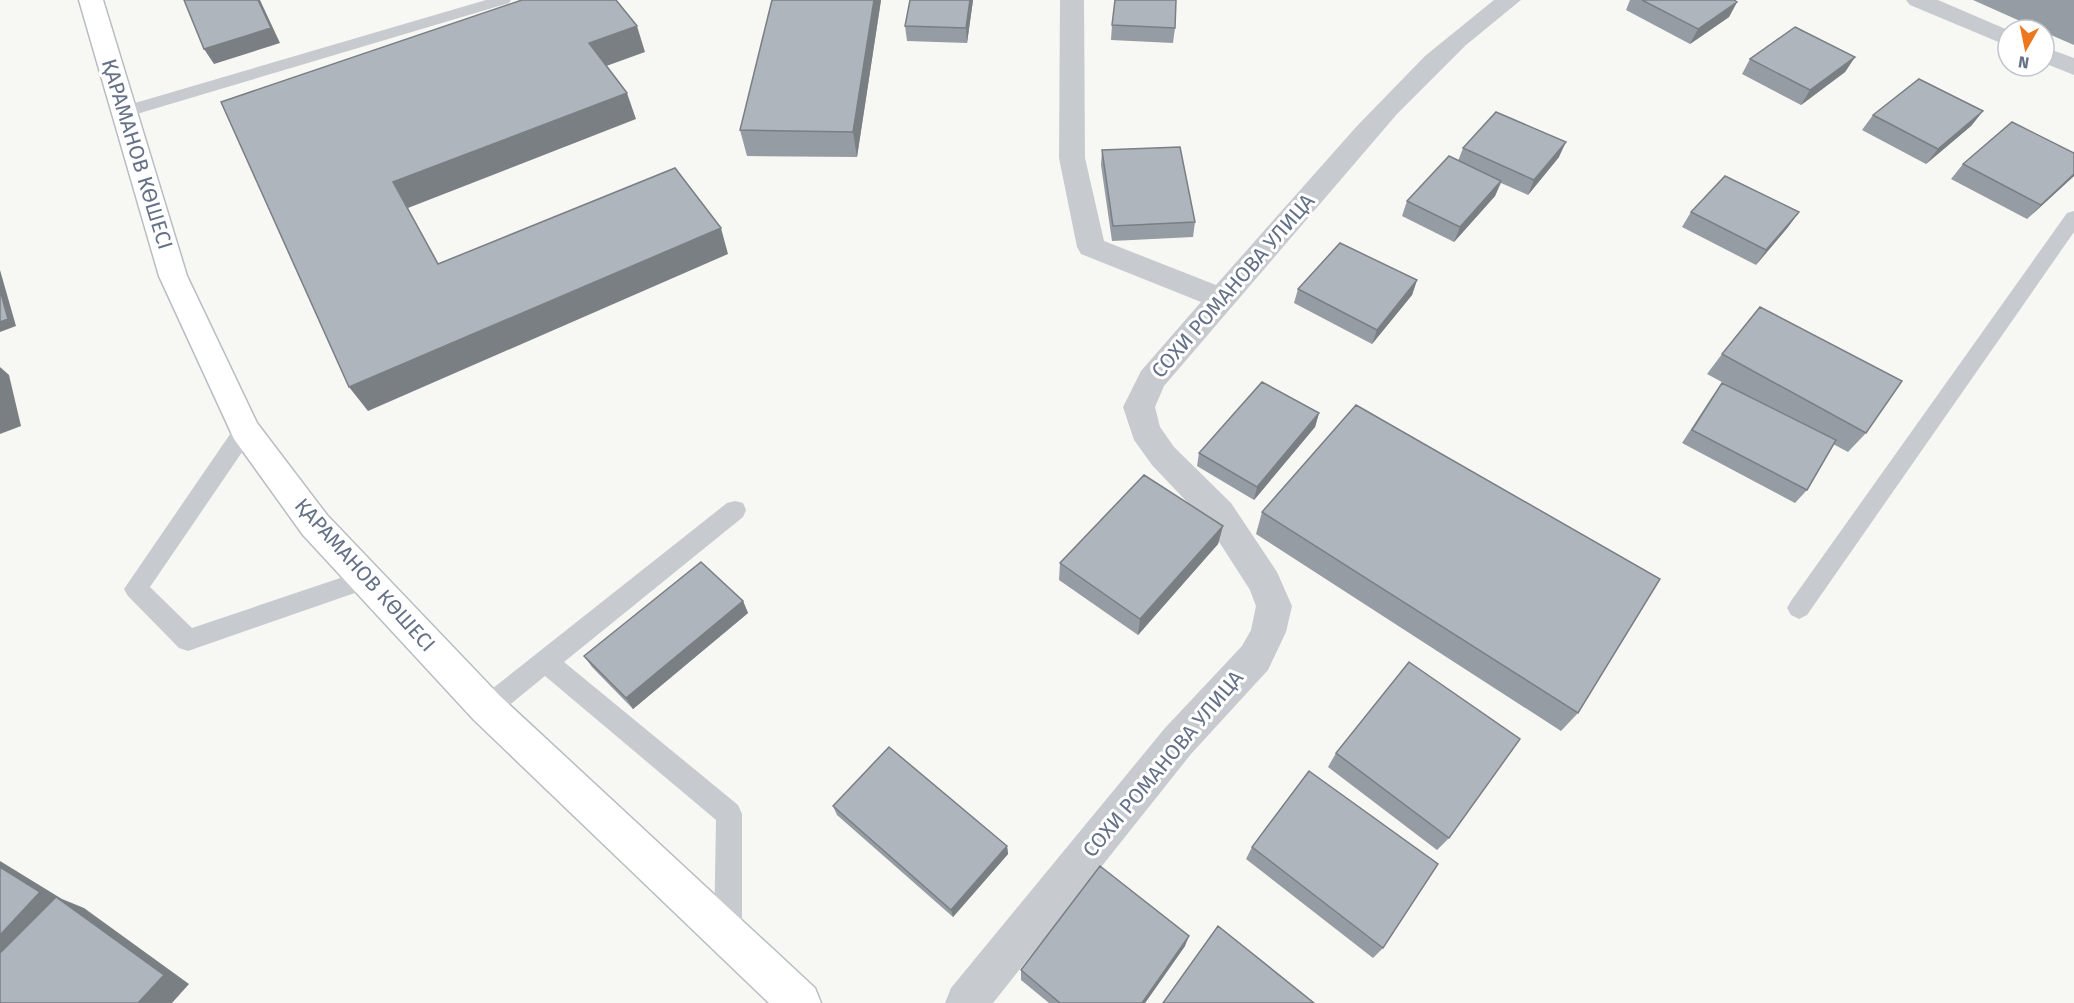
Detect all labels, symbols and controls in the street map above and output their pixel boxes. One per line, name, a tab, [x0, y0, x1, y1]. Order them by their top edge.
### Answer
north arrow	[1996, 18, 2056, 78]
text: N	[2017, 52, 2030, 73]
street label: ҚАРАМАНОВ КӨШЕСІ	[96, 56, 178, 252]
street label: СОХИ РОМАНОВА УЛИЦА	[1146, 188, 1320, 384]
street label: ҚАРАМАНОВ КӨШЕСІ	[289, 493, 441, 657]
street label: СОХИ РОМАНОВА УЛИЦА	[1077, 665, 1249, 863]

